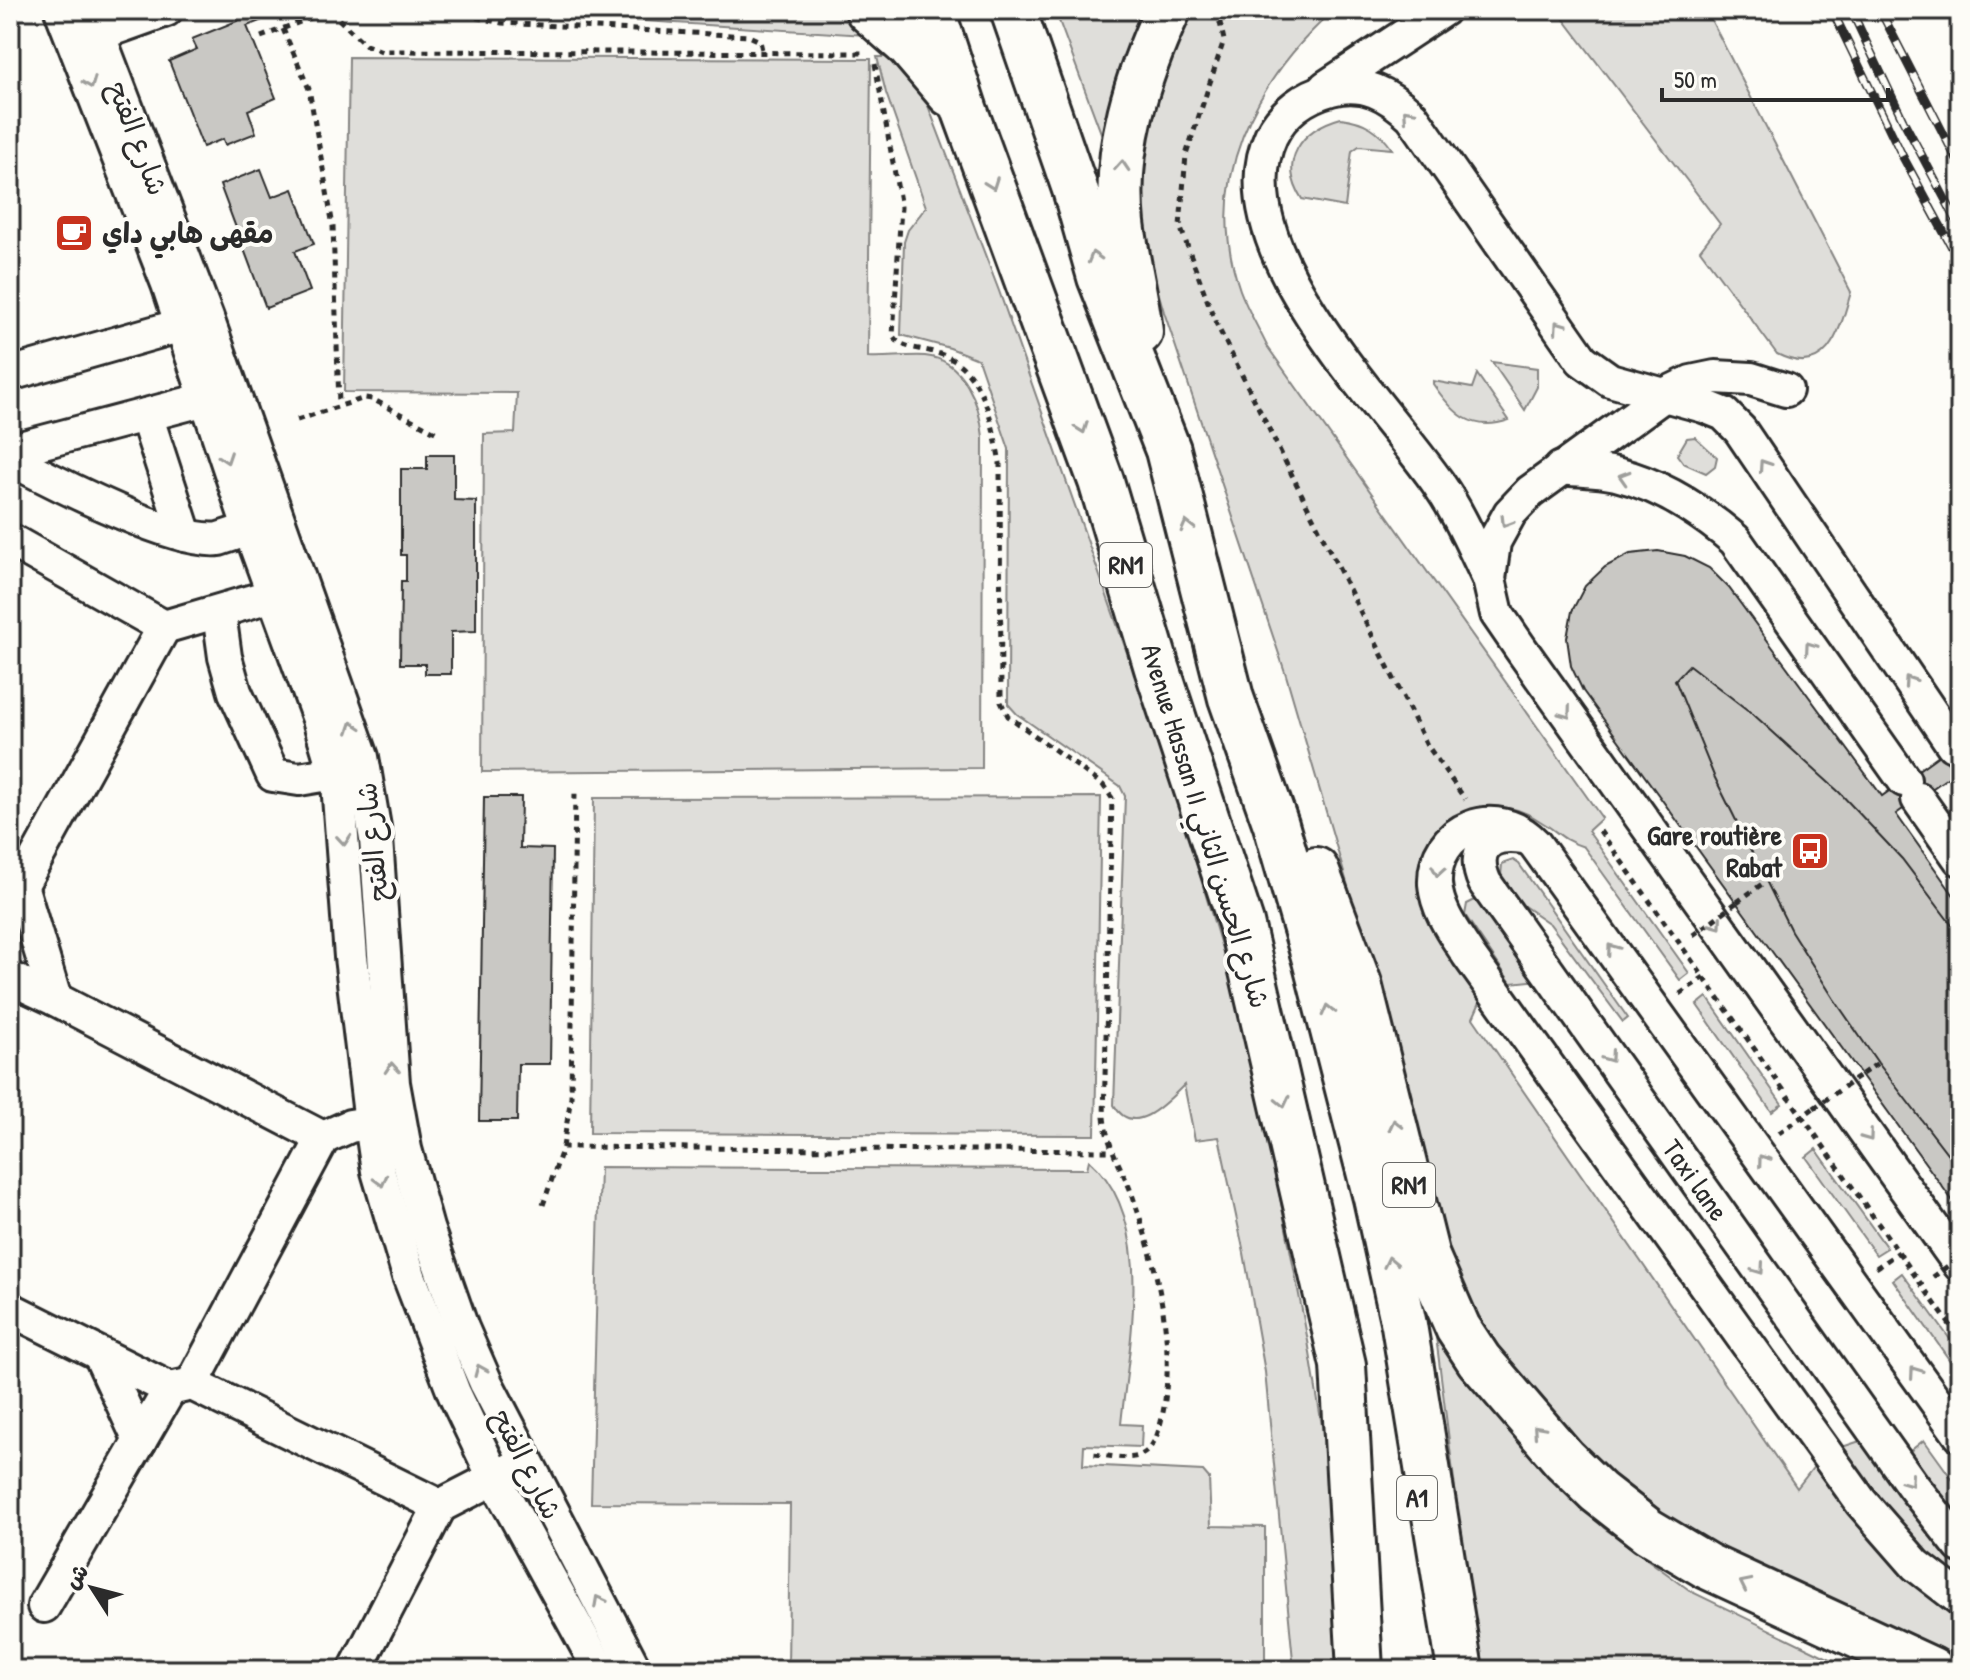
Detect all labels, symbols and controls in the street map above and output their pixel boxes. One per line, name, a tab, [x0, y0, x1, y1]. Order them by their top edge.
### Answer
scale bar	[1662, 52, 1888, 102]
text: 50 m	[1674, 63, 1717, 95]
one-way arrow	[80, 75, 97, 89]
street label: شارع الفتح	[98, 75, 177, 201]
one-way arrow	[1403, 109, 1417, 123]
one-way arrow	[1113, 159, 1130, 172]
one-way arrow	[982, 176, 999, 190]
cafe icon: مقهى هابي داي	[53, 212, 95, 254]
place label: مقهى هابي داي	[102, 214, 274, 259]
one-way arrow	[1087, 251, 1104, 265]
one-way arrow	[1554, 320, 1569, 334]
one-way arrow	[1072, 420, 1089, 434]
one-way arrow	[217, 451, 233, 465]
one-way arrow	[1759, 459, 1774, 474]
one-way arrow	[1618, 470, 1631, 486]
one-way arrow	[1500, 513, 1516, 528]
one-way arrow	[1179, 519, 1196, 533]
road number: RN1	[1100, 543, 1152, 587]
street label: Avenue Hassan II شارع الحسن الثاني	[1127, 639, 1280, 1015]
one-way arrow	[1805, 642, 1820, 656]
one-way arrow	[1904, 675, 1919, 689]
one-way arrow	[1556, 704, 1571, 718]
one-way arrow	[346, 721, 362, 735]
street label: شارع الفتح	[347, 780, 398, 903]
place label: Gare routière Rabat	[1647, 816, 1783, 886]
bus stop icon: Gare routière Rabat	[1789, 830, 1831, 872]
one-way arrow	[335, 833, 352, 846]
one-way arrow	[1431, 864, 1448, 878]
one-way arrow	[1707, 916, 1722, 930]
one-way arrow	[1607, 944, 1621, 958]
one-way arrow	[1320, 1003, 1337, 1017]
one-way arrow	[1599, 1048, 1613, 1062]
one-way arrow	[384, 1061, 401, 1074]
one-way arrow	[1274, 1094, 1291, 1108]
one-way arrow	[1387, 1119, 1404, 1132]
one-way arrow	[1858, 1127, 1873, 1141]
street label: Taxi lane	[1654, 1132, 1738, 1228]
one-way arrow	[1759, 1155, 1773, 1169]
road number: RN1	[1383, 1163, 1435, 1207]
one-way arrow	[372, 1174, 389, 1188]
one-way arrow	[1382, 1256, 1399, 1269]
one-way arrow	[1749, 1260, 1764, 1274]
one-way arrow	[474, 1364, 490, 1378]
one-way arrow	[1910, 1366, 1925, 1380]
street label: شارع الفتح	[482, 1402, 571, 1526]
one-way arrow	[1534, 1425, 1548, 1440]
one-way arrow	[1899, 1472, 1914, 1487]
road number: A1	[1397, 1476, 1437, 1520]
north arrow	[52, 1548, 132, 1628]
text: ش	[57, 1558, 95, 1595]
one-way arrow	[1739, 1578, 1754, 1594]
one-way arrow	[594, 1595, 609, 1609]

